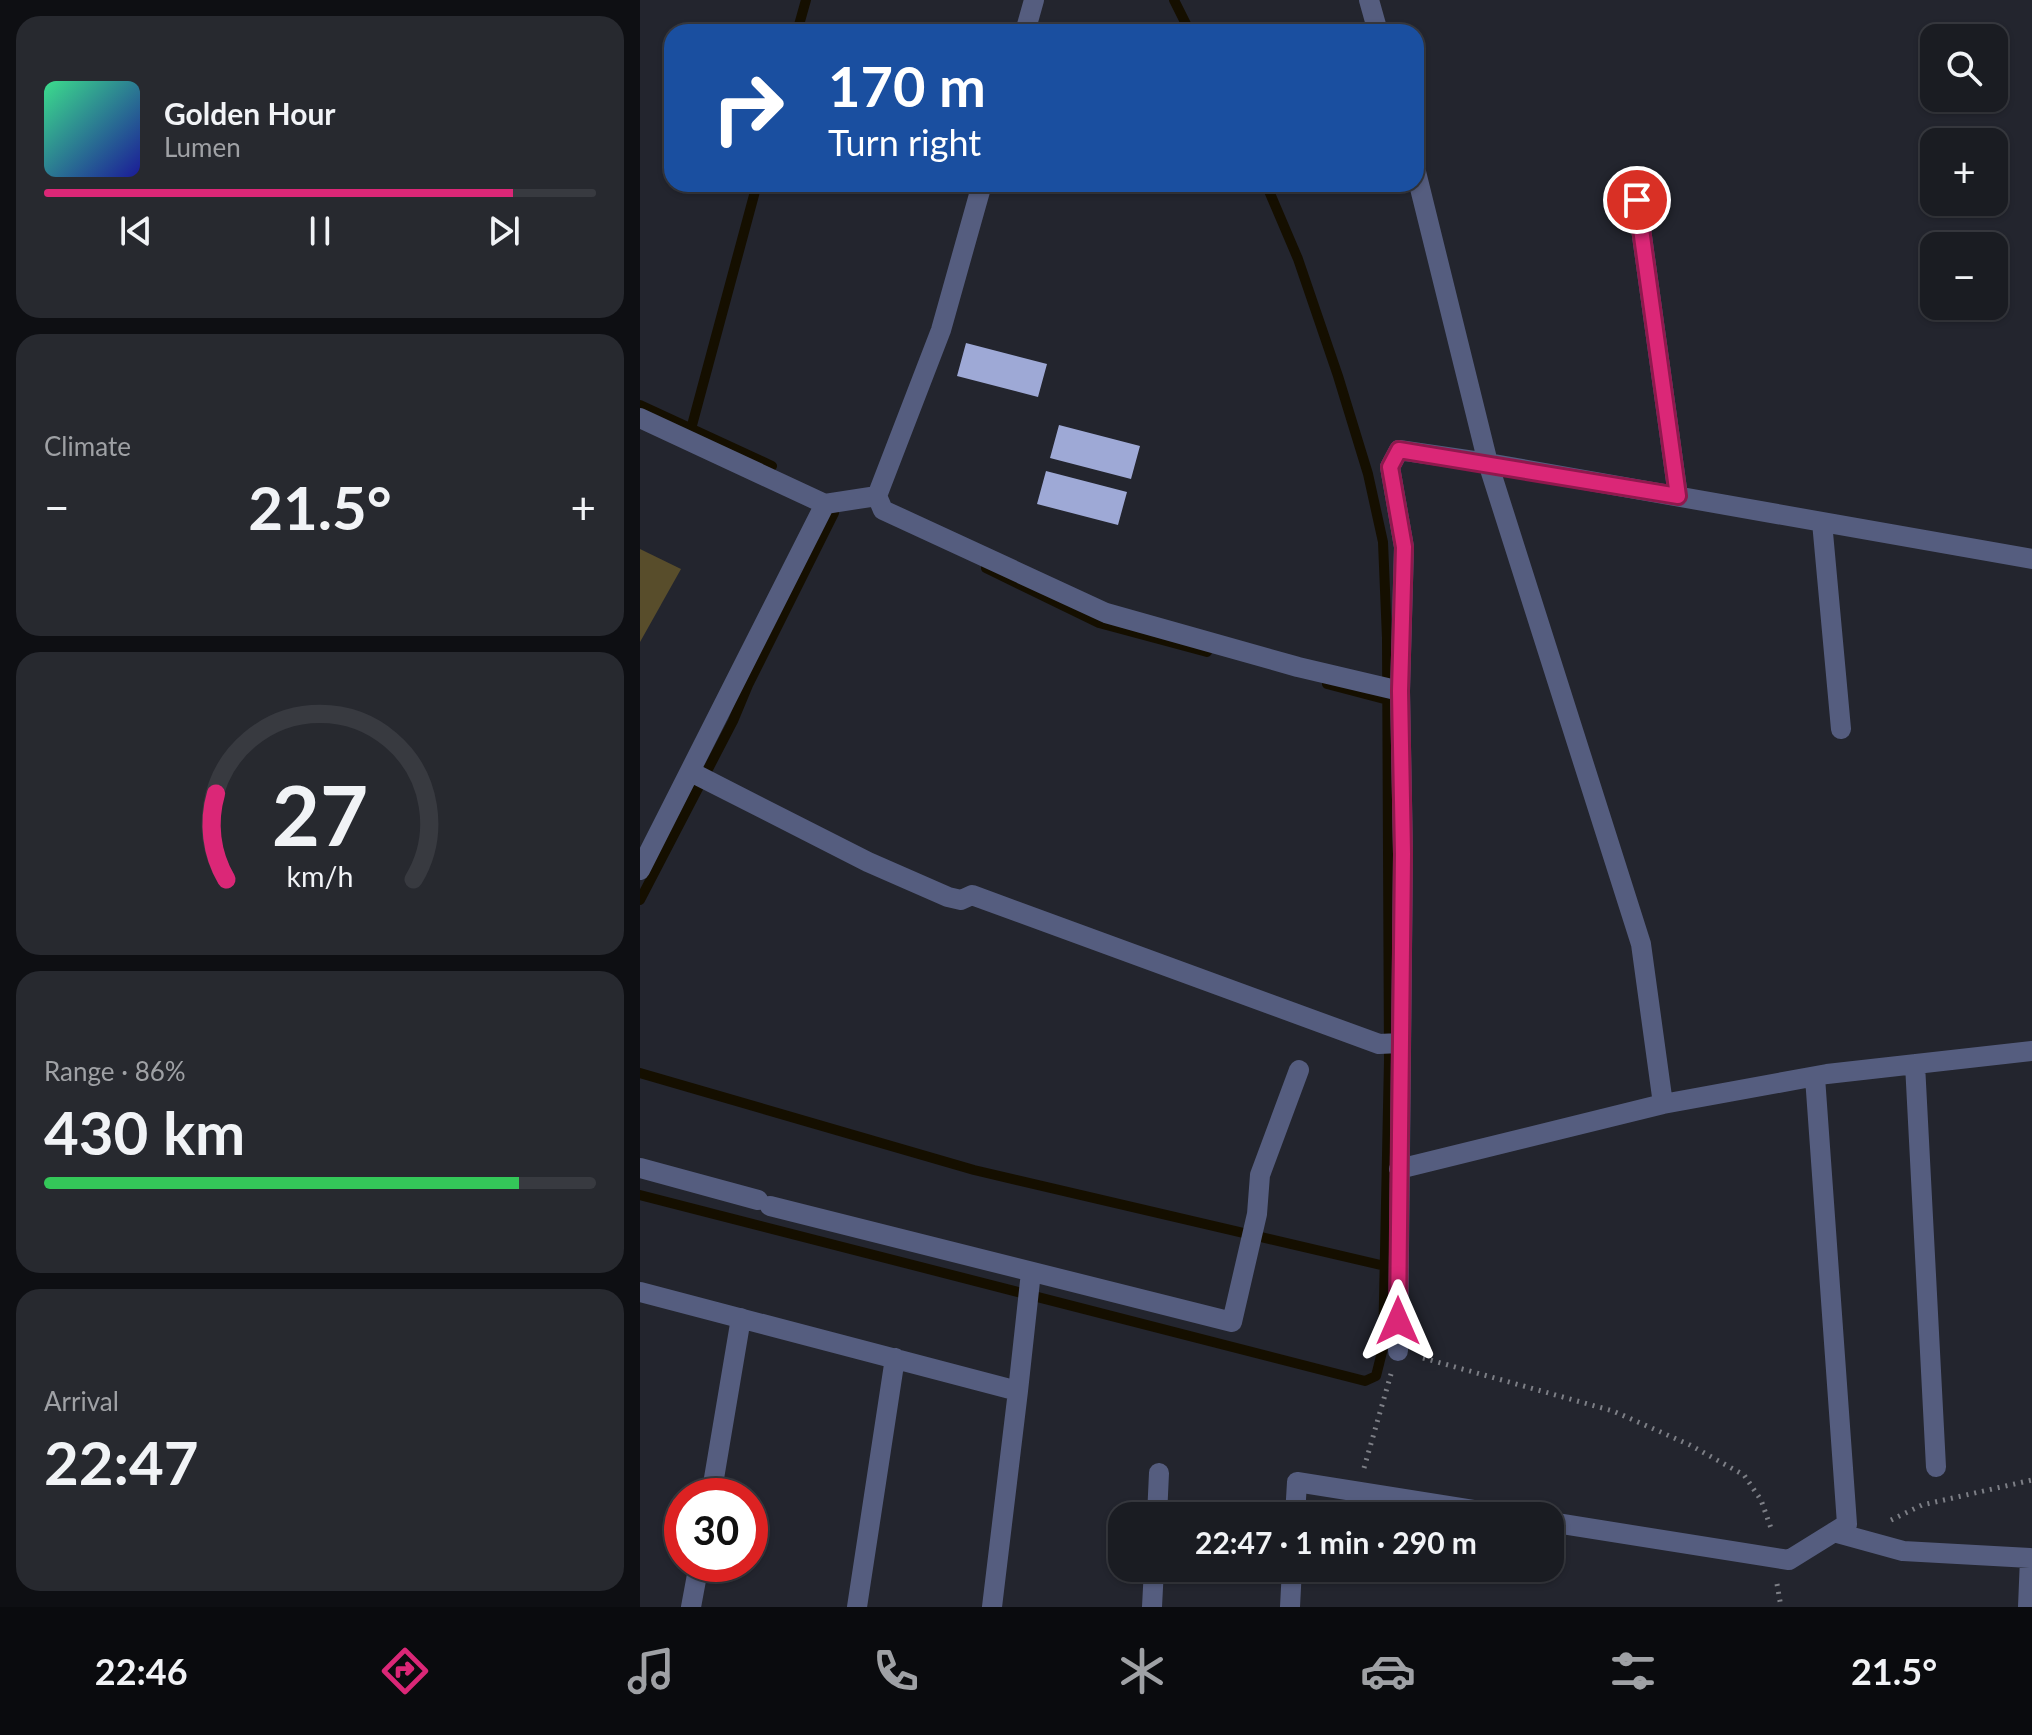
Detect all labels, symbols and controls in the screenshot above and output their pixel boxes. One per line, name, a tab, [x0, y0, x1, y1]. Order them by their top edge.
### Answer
map controls	[1920, 24, 2008, 320]
button: search	[1920, 24, 2008, 112]
text: 170 m	[828, 52, 986, 119]
icon: right	[696, 56, 800, 160]
text: Golden Hour	[164, 95, 336, 131]
text: Turn right	[828, 120, 981, 164]
button: +	[1920, 128, 2008, 216]
text: Lumen	[164, 131, 241, 163]
pin	[1603, 166, 1671, 234]
icon: arrive	[1615, 178, 1659, 222]
icon: previous	[114, 209, 158, 253]
icon: pause	[298, 209, 342, 253]
icon: next	[482, 209, 526, 253]
button: −	[1920, 232, 2008, 320]
text: Climate	[44, 430, 131, 462]
text: 21.5°	[248, 471, 392, 543]
text: −	[44, 481, 70, 533]
text: +	[570, 481, 596, 533]
text: 27	[272, 763, 368, 863]
text: km/h	[287, 859, 353, 893]
text: Range · 86%	[44, 1055, 186, 1087]
text: 430 km	[44, 1096, 245, 1168]
position arrow	[1356, 1279, 1440, 1363]
text: Arrival	[44, 1385, 119, 1417]
text: 22:47	[44, 1426, 199, 1498]
speed limit sign: 30	[664, 1478, 768, 1582]
text: 22:47 · 1 min · 290 m	[1195, 1524, 1477, 1560]
icon: directions	[377, 1643, 433, 1699]
icon: music	[623, 1643, 679, 1699]
icon: phone	[868, 1643, 924, 1699]
icon: climate	[1114, 1643, 1170, 1699]
icon: car	[1360, 1643, 1416, 1699]
icon: filters	[1605, 1643, 1661, 1699]
text: 22:46	[95, 1649, 188, 1693]
text: 21.5°	[1851, 1649, 1937, 1693]

